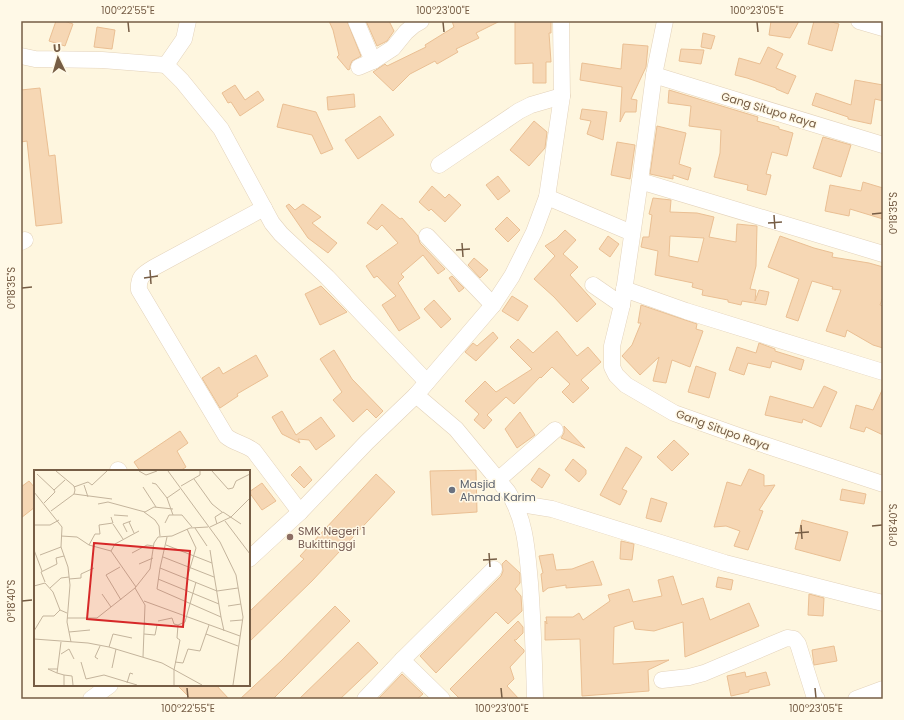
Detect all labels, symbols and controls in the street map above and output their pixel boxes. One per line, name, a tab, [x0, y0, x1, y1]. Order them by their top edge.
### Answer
text: 100°22'55"E	[101, 3, 155, 18]
text: 100°23'00"E	[416, 3, 470, 18]
text: 100°23'05"E	[730, 3, 784, 18]
north arrow	[38, 38, 78, 78]
text: U	[53, 40, 62, 56]
street label: Gang Situpo Raya	[719, 88, 819, 132]
text: 0°18'35"S	[886, 192, 901, 234]
text: 0°18'35"S	[4, 267, 19, 309]
street label: Gang Situpo Raya	[674, 406, 772, 454]
inset map	[34, 470, 250, 686]
place label: Masjid Ahmad Karim	[460, 476, 536, 505]
marker: Masjid Ahmad Karim	[447, 485, 457, 495]
text: 0°18'40"S	[886, 503, 901, 546]
place label: SMK Negeri 1 Bukittinggi	[298, 523, 366, 552]
marker: SMK Negeri 1 Bukittinggi	[285, 532, 295, 542]
text: 0°18'40"S	[4, 579, 19, 622]
text: 100°22'55"E	[161, 701, 215, 716]
text: 100°23'00"E	[475, 701, 529, 716]
text: 100°23'05"E	[789, 701, 843, 716]

